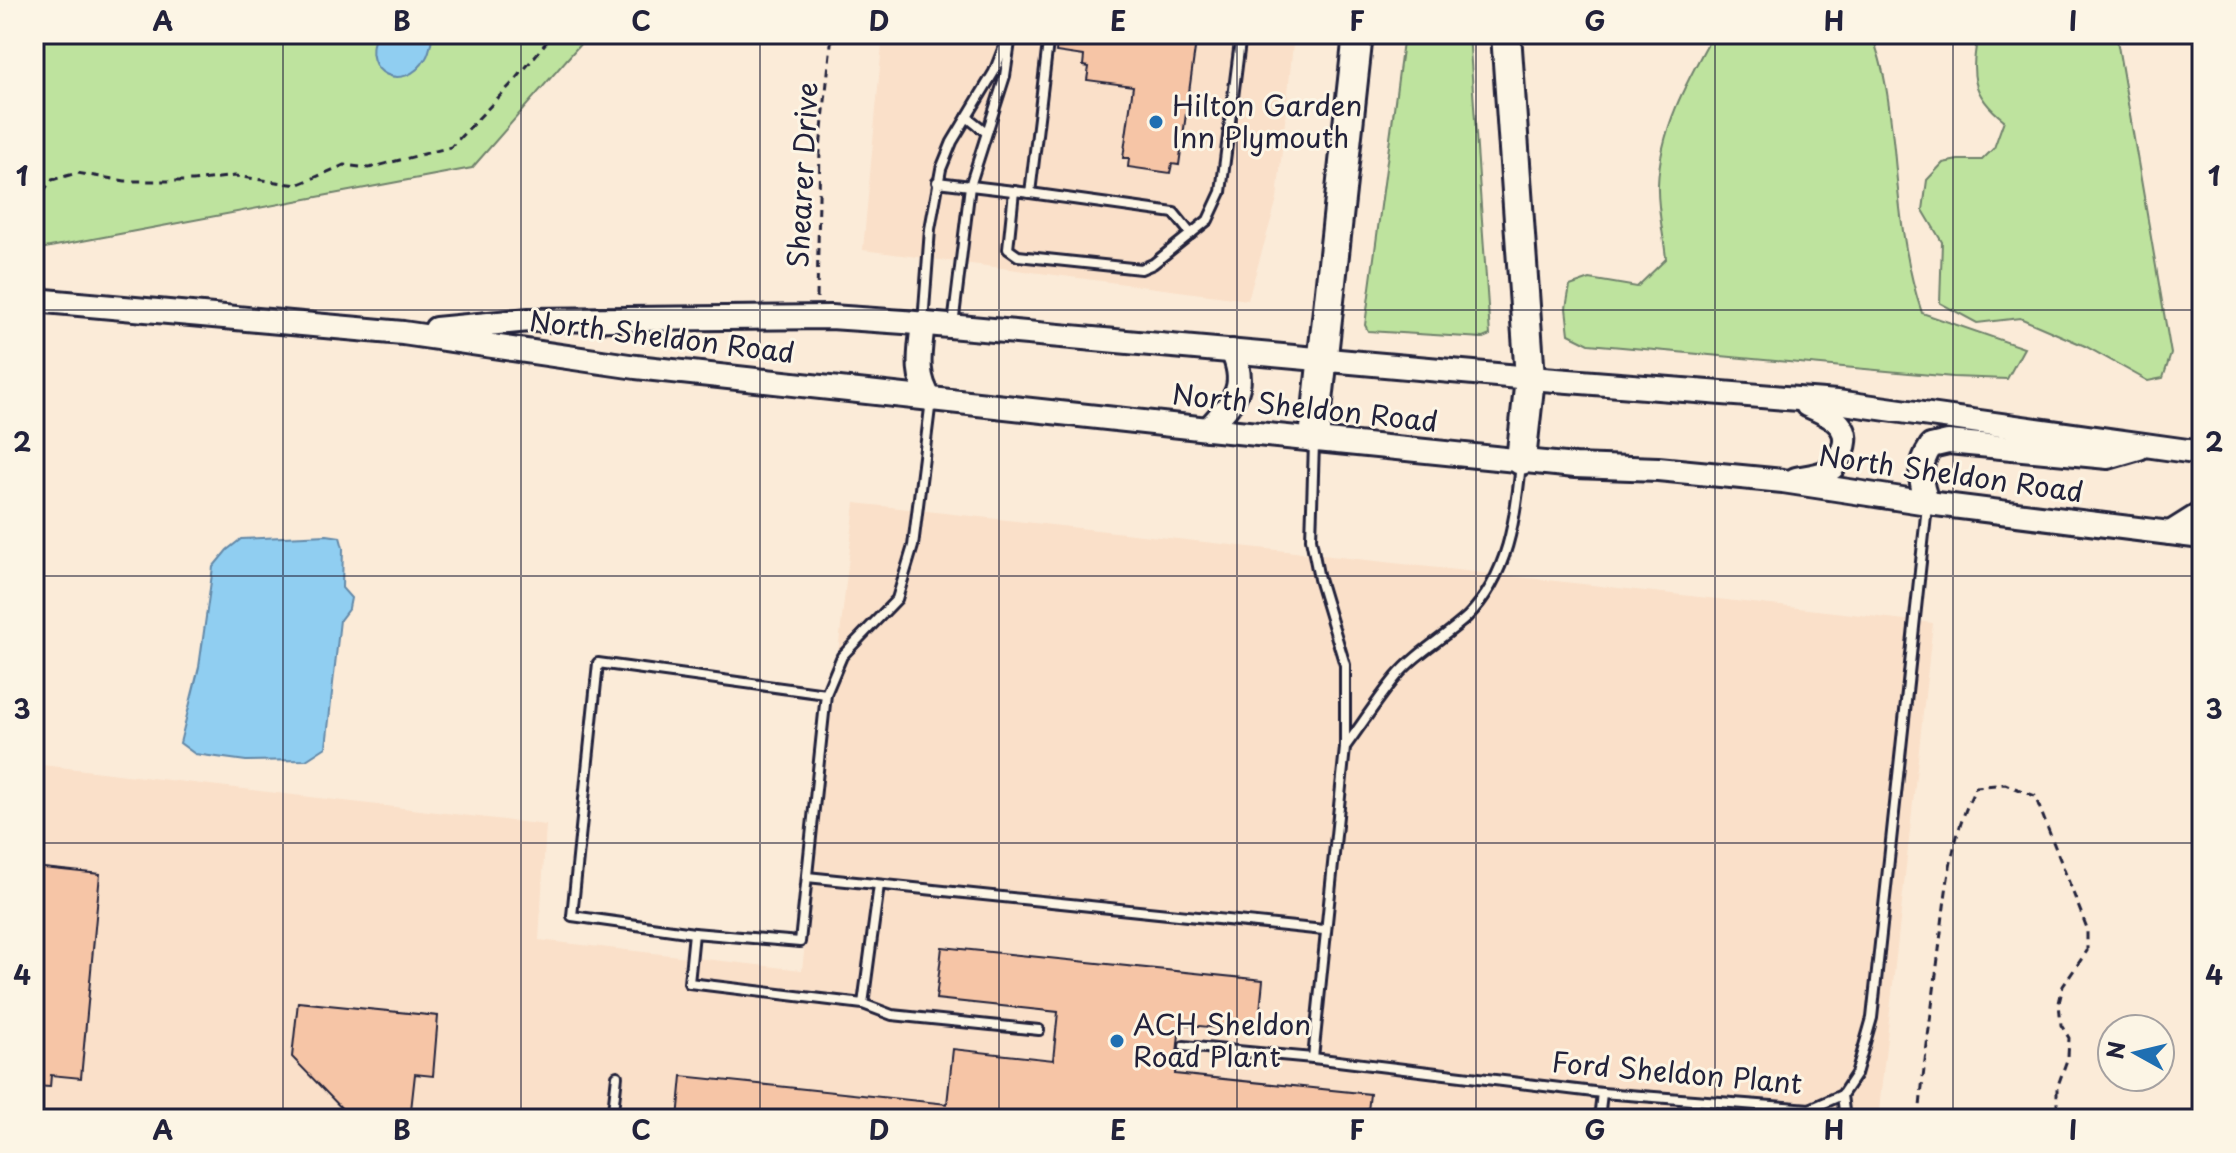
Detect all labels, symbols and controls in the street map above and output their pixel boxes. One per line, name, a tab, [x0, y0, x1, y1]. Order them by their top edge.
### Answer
text: A	[153, 1, 173, 40]
text: B	[393, 1, 411, 40]
text: C	[631, 1, 651, 40]
text: D	[869, 1, 889, 40]
text: E	[1110, 1, 1126, 40]
text: F	[1349, 1, 1365, 40]
text: G	[1584, 1, 1606, 40]
text: H	[1824, 1, 1844, 40]
text: I	[2069, 1, 2077, 40]
street label: Shearer Drive	[775, 81, 828, 269]
place label: Hilton Garden Inn Plymouth	[1172, 83, 1362, 158]
marker: Hilton Garden Inn Plymouth	[1147, 113, 1165, 131]
text: 1	[16, 156, 28, 195]
text: 1	[2208, 156, 2220, 195]
street label: North Sheldon Road	[527, 298, 797, 373]
street label: North Sheldon Road	[1170, 371, 1440, 442]
text: 2	[13, 422, 31, 461]
text: 2	[2205, 422, 2223, 461]
street label: North Sheldon Road	[1816, 433, 2086, 512]
text: 3	[13, 689, 31, 728]
text: 3	[2205, 689, 2223, 728]
text: 4	[13, 955, 31, 994]
text: 4	[2205, 955, 2223, 994]
place label: ACH Sheldon Road Plant	[1133, 1002, 1311, 1077]
north arrow	[2096, 1013, 2176, 1093]
marker: ACH Sheldon Road Plant	[1108, 1032, 1126, 1050]
street label: Ford Sheldon Plant	[1550, 1039, 1804, 1104]
text: N	[2097, 1039, 2132, 1061]
text: A	[153, 1110, 173, 1149]
text: B	[393, 1110, 411, 1149]
text: C	[631, 1110, 651, 1149]
text: D	[869, 1110, 889, 1149]
text: E	[1110, 1110, 1126, 1149]
text: F	[1349, 1110, 1365, 1149]
text: G	[1584, 1110, 1606, 1149]
text: H	[1824, 1110, 1844, 1149]
text: I	[2069, 1110, 2077, 1149]

